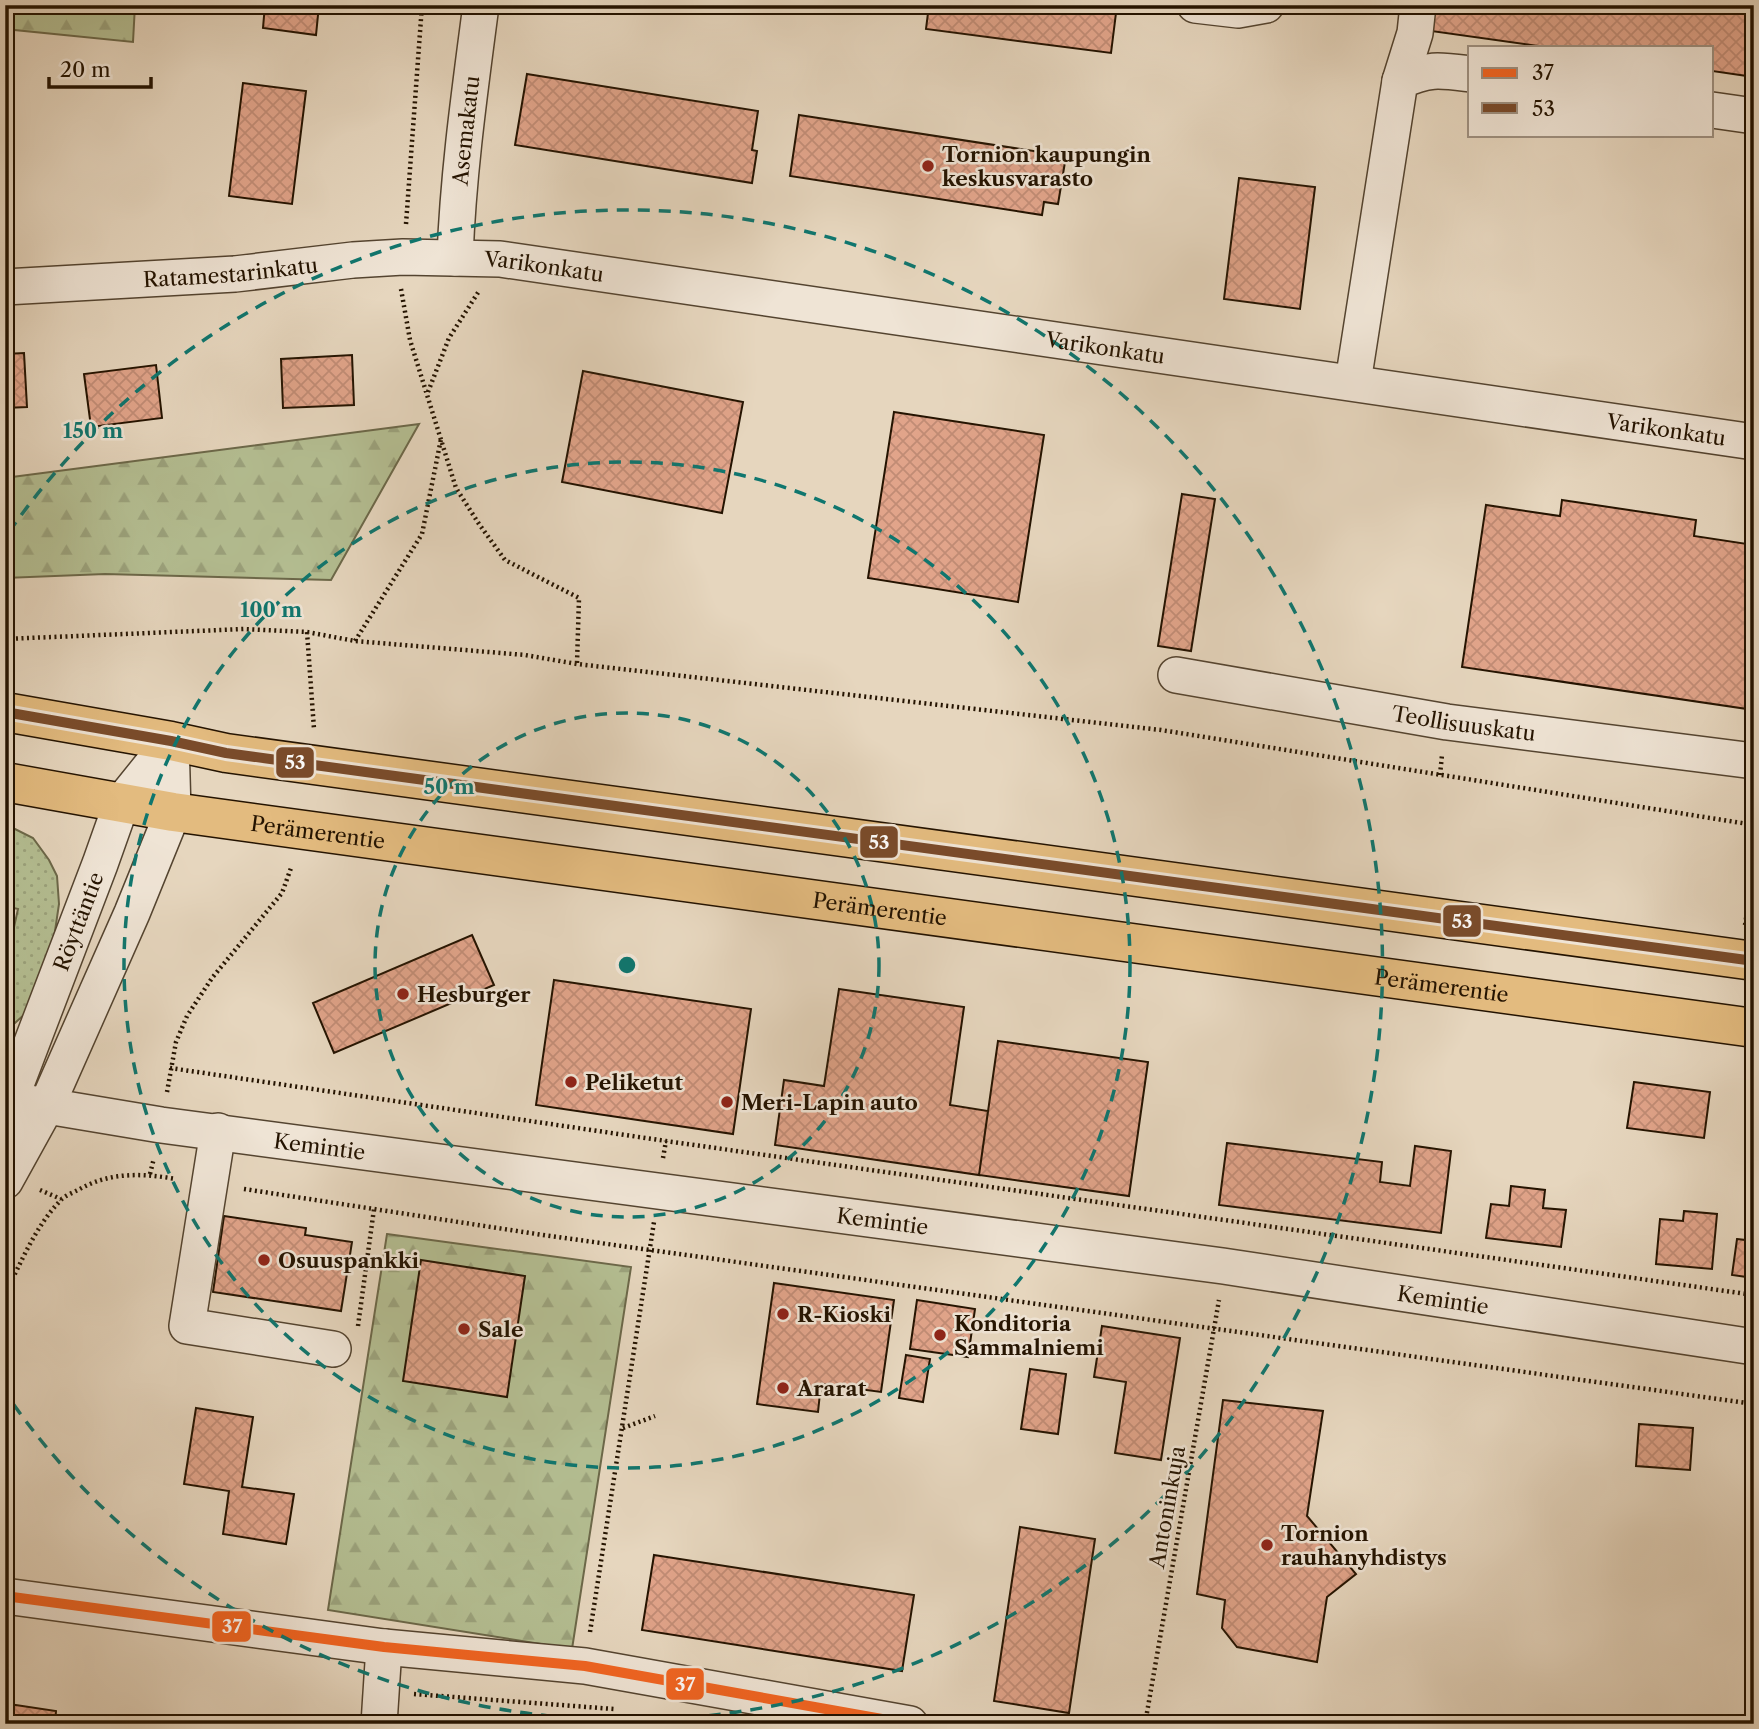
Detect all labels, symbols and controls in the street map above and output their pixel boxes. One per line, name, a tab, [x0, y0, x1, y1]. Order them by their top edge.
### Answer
scale bar	[49, 46, 150, 90]
legend	[1468, 46, 1714, 136]
text: 20 m	[60, 57, 111, 82]
text: 37	[1532, 60, 1555, 85]
street label: Asemakatu	[447, 74, 484, 187]
text: 53	[1532, 96, 1555, 121]
place label: Tornion kaupungin keskusvarasto	[942, 142, 1152, 191]
marker: Tornion kaupungin keskusvarasto	[920, 158, 936, 174]
street label: Varikonkatu	[483, 246, 606, 287]
street label: Ratamestarinkatu	[142, 252, 319, 292]
street label: Varikonkatu	[1043, 326, 1167, 368]
street label: Varikonkatu	[1604, 408, 1728, 450]
text: 150 m	[63, 418, 123, 443]
text: 100 m	[240, 597, 302, 622]
street label: Teollisuuskatu	[1390, 700, 1537, 746]
line badge: 53	[275, 746, 315, 779]
text: 53	[284, 751, 306, 774]
text: 50 m	[423, 774, 475, 799]
street label: Perämerentie	[249, 810, 387, 853]
line badge: 53	[859, 825, 899, 859]
text: 53	[868, 831, 890, 854]
street label: Röyttäntie	[48, 868, 108, 974]
street label: Perämerentie	[811, 887, 949, 930]
line badge: 53	[1442, 904, 1482, 938]
text: 53	[1451, 910, 1473, 933]
centre of rings	[615, 953, 639, 977]
street label: Perämerentie	[1373, 964, 1510, 1007]
place label: Hesburger	[417, 982, 531, 1007]
marker: Hesburger	[395, 986, 411, 1002]
place label: Peliketut	[585, 1070, 683, 1095]
marker: Peliketut	[563, 1074, 579, 1090]
place label: Meri-Lapin auto	[741, 1090, 918, 1115]
marker: Meri-Lapin auto	[719, 1094, 735, 1110]
street label: Kemintie	[272, 1128, 367, 1165]
street label: Kemintie	[835, 1202, 930, 1239]
place label: Osuuspankki	[278, 1248, 420, 1273]
marker: Osuuspankki	[256, 1252, 272, 1268]
street label: Kemintie	[1395, 1280, 1490, 1319]
place label: R-Kioski	[797, 1302, 891, 1327]
marker: R-Kioski	[775, 1306, 791, 1322]
place label: Konditoria Sammalniemi	[954, 1311, 1104, 1360]
place label: Sale	[478, 1317, 523, 1342]
marker: Sale	[456, 1321, 472, 1337]
marker: Konditoria Sammalniemi	[932, 1327, 948, 1343]
place label: Ararat	[796, 1376, 867, 1401]
marker: Ararat	[775, 1380, 791, 1396]
street label: Antoninkuja	[1144, 1443, 1190, 1571]
place label: Tornion rauhanyhdistys	[1281, 1521, 1447, 1570]
marker: Tornion rauhanyhdistys	[1259, 1537, 1275, 1553]
line badge: 37	[211, 1610, 252, 1643]
text: 37	[222, 1615, 242, 1638]
line badge: 37	[665, 1667, 705, 1701]
text: 37	[675, 1673, 695, 1696]

